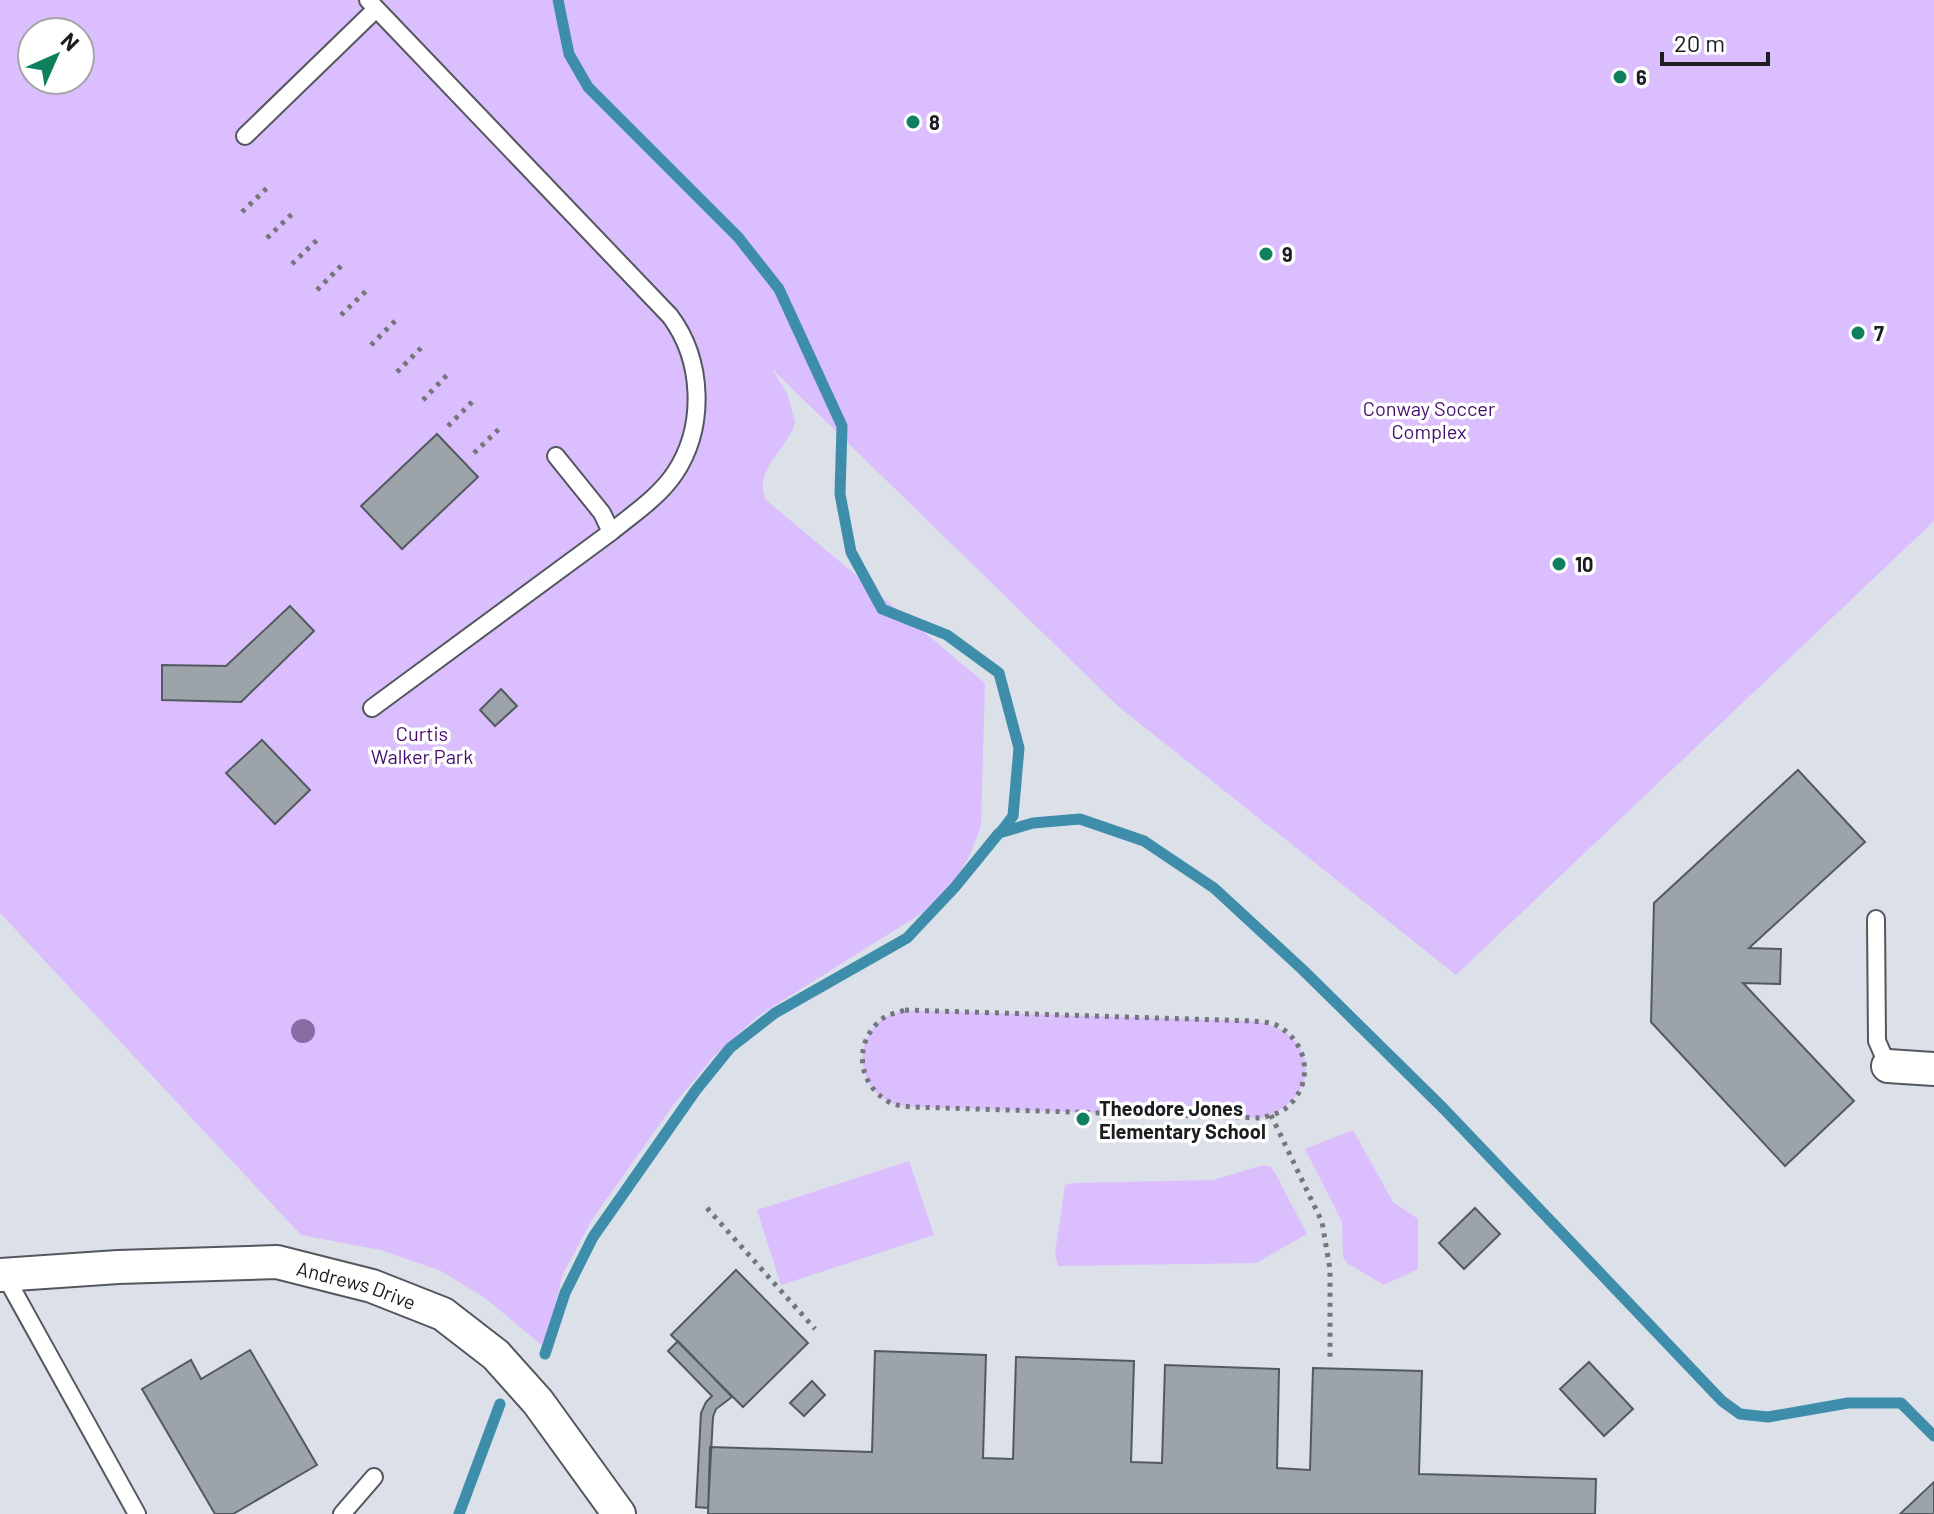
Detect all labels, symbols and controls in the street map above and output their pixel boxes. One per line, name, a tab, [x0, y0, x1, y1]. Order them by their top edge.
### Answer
north arrow	[16, 16, 96, 96]
scale bar	[1662, 16, 1768, 66]
text: N	[56, 27, 85, 56]
text: 20 m	[1674, 28, 1725, 57]
place label: 6	[1636, 65, 1647, 89]
marker: 6	[1611, 68, 1629, 86]
place label: 8	[929, 110, 940, 134]
marker: 8	[904, 113, 922, 131]
place label: 9	[1282, 242, 1293, 266]
marker: 9	[1257, 245, 1275, 263]
place label: 7	[1874, 321, 1884, 345]
marker: 7	[1849, 324, 1867, 342]
park label: Conway Soccer Complex	[1363, 396, 1495, 443]
place label: 10	[1575, 552, 1593, 576]
marker: 10	[1550, 555, 1568, 573]
park label: Curtis Walker Park	[371, 721, 473, 768]
place label: Theodore Jones Elementary School	[1099, 1096, 1266, 1143]
marker: Theodore Jones Elementary School	[1074, 1110, 1092, 1128]
street label: Andrews Drive	[294, 1256, 420, 1314]

